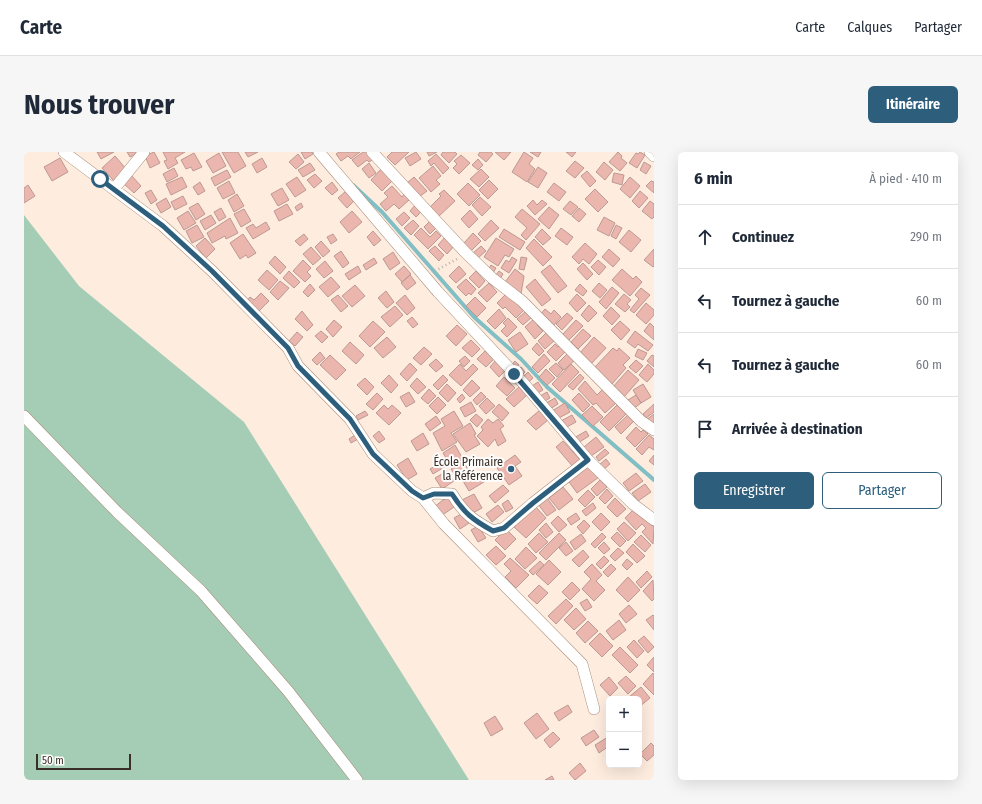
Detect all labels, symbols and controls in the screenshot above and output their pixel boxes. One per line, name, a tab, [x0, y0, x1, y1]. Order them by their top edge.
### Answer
text: Carte	[20, 16, 62, 39]
text: Carte	[795, 19, 825, 36]
text: Calques	[847, 19, 892, 36]
text: Partager	[914, 19, 962, 36]
button: Itinéraire	[868, 86, 958, 123]
text: Nous trouver	[24, 88, 175, 121]
text: 6 min	[694, 168, 733, 189]
route start	[91, 170, 109, 188]
text: À pied · 410 m	[869, 171, 942, 186]
icon: ahead	[694, 226, 716, 248]
text: Continuez	[732, 228, 794, 246]
text: 290 m	[910, 229, 942, 244]
icon: left	[694, 290, 716, 312]
text: Tournez à gauche	[732, 292, 839, 310]
text: 60 m	[916, 293, 942, 308]
icon: left	[694, 354, 716, 376]
text: Tournez à gauche	[732, 356, 839, 374]
text: 60 m	[916, 357, 942, 372]
route end	[505, 365, 523, 383]
icon: arrive	[694, 418, 716, 440]
text: Arrivée à destination	[732, 420, 863, 438]
place label: École Primaire la Référence	[433, 454, 503, 483]
marker: École Primaire la Référence	[506, 464, 516, 474]
button: Enregistrer	[694, 472, 814, 509]
button: Partager	[822, 472, 942, 509]
map controls	[606, 696, 642, 768]
button: +	[606, 696, 642, 732]
button: −	[606, 732, 642, 768]
scale bar	[36, 752, 131, 771]
text: 50 m	[42, 754, 64, 767]

